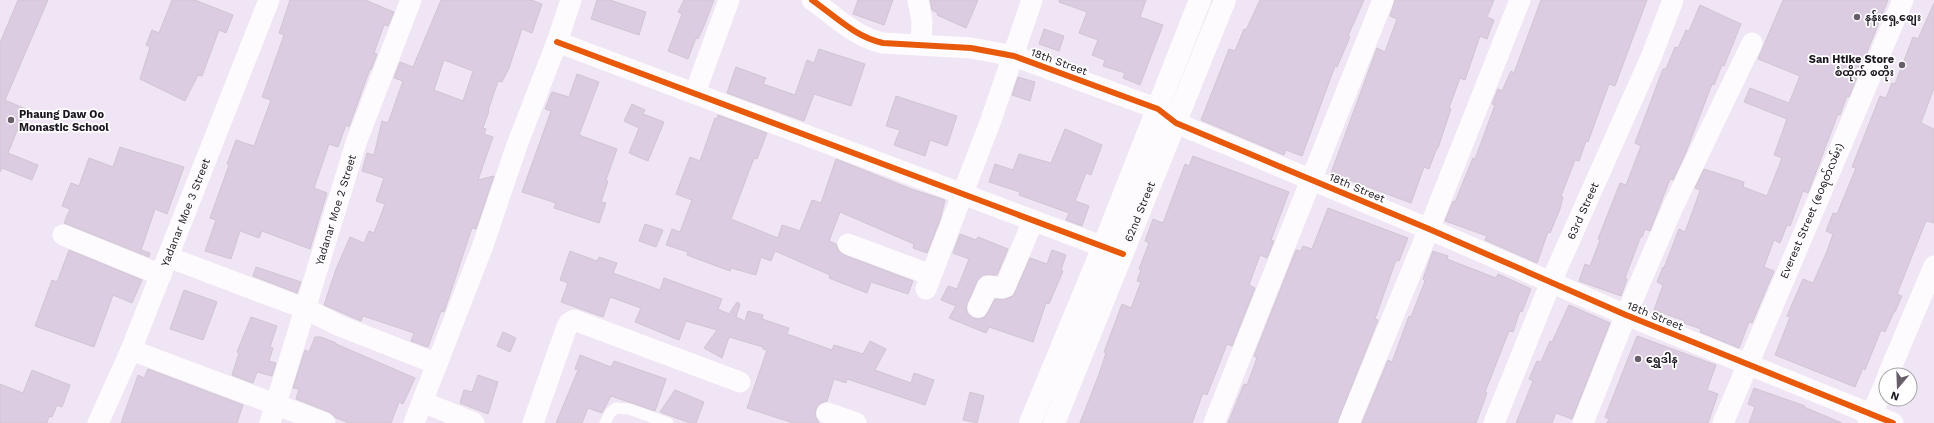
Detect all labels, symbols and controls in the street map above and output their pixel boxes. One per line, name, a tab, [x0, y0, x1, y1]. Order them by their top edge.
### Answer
place label: နန်းရှေ့စျေး	[1865, 10, 1921, 27]
marker: နန်းရှေ့စျေး	[1852, 12, 1862, 22]
street label: 18th Street	[1029, 46, 1089, 78]
place label: San Htike Store စံထိုက် စတိုး	[1809, 53, 1894, 82]
marker: San Htike Store စံထိုက် စတိုး	[1897, 60, 1907, 70]
place label: Phaung Daw Oo Monastic School	[19, 108, 109, 134]
marker: Phaung Daw Oo Monastic School	[6, 115, 16, 125]
street label: Everest Street (ဧ၀ရတ်လမ်း)	[1777, 141, 1848, 281]
street label: Yadanar Moe 2 Street	[312, 153, 359, 267]
street label: Yadanar Moe 3 Street	[158, 156, 213, 268]
street label: 18th Street	[1327, 170, 1387, 206]
street label: 62nd Street	[1121, 179, 1158, 244]
street label: 63rd Street	[1564, 180, 1601, 241]
street label: 18th Street	[1625, 299, 1685, 333]
place label: ရွှေဒါန	[1646, 352, 1678, 369]
marker: ရွှေဒါန	[1633, 354, 1643, 364]
north arrow	[1878, 367, 1918, 407]
text: N	[1889, 389, 1901, 403]

